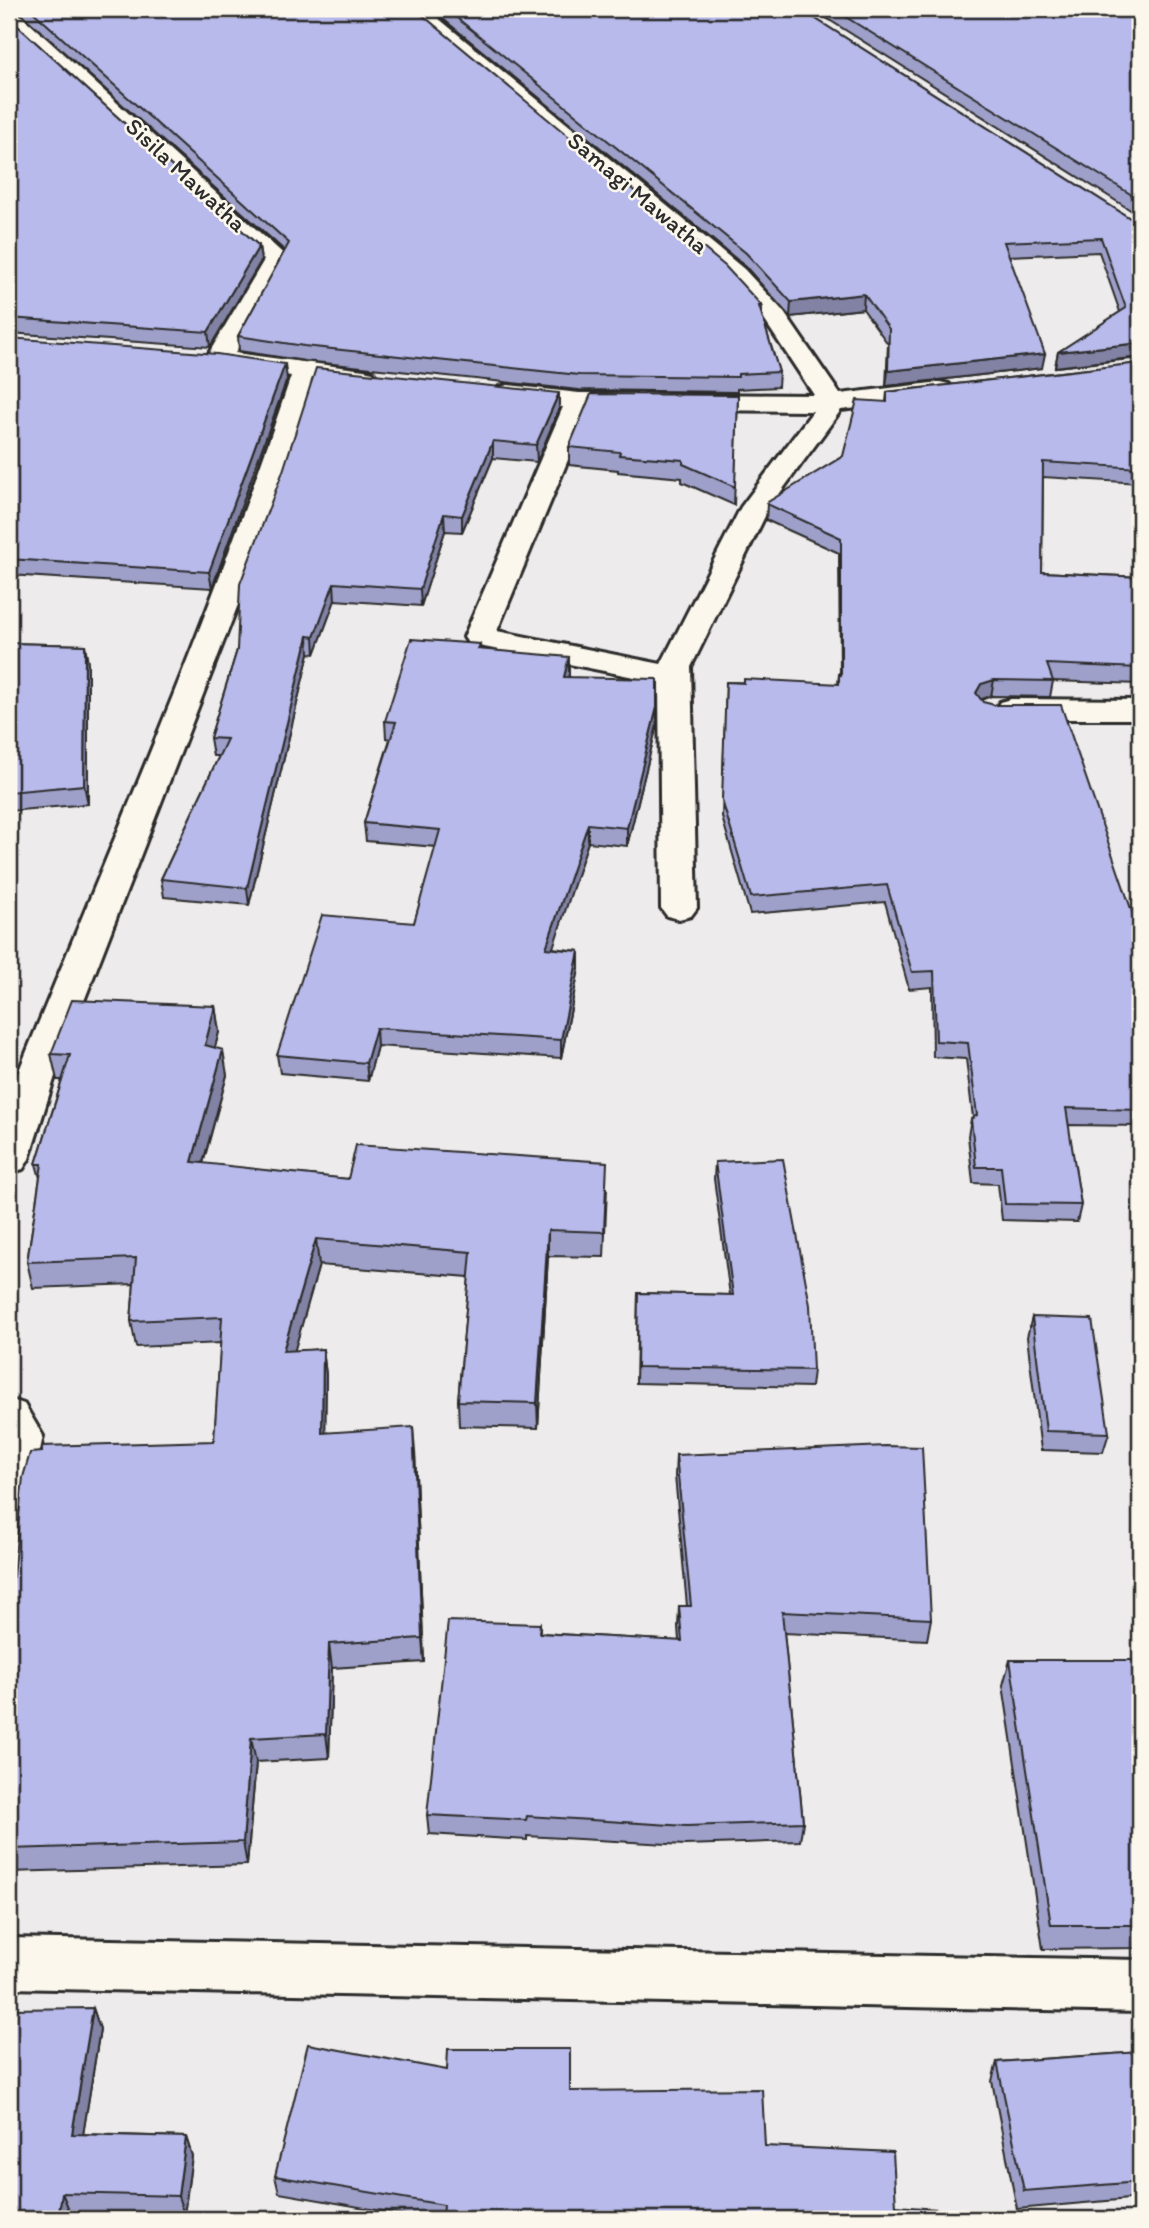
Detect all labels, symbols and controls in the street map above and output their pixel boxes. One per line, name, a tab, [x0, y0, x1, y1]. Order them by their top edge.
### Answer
street label: Sisila Mawatha	[120, 111, 253, 238]
street label: Samagi Mawatha	[562, 125, 715, 260]

